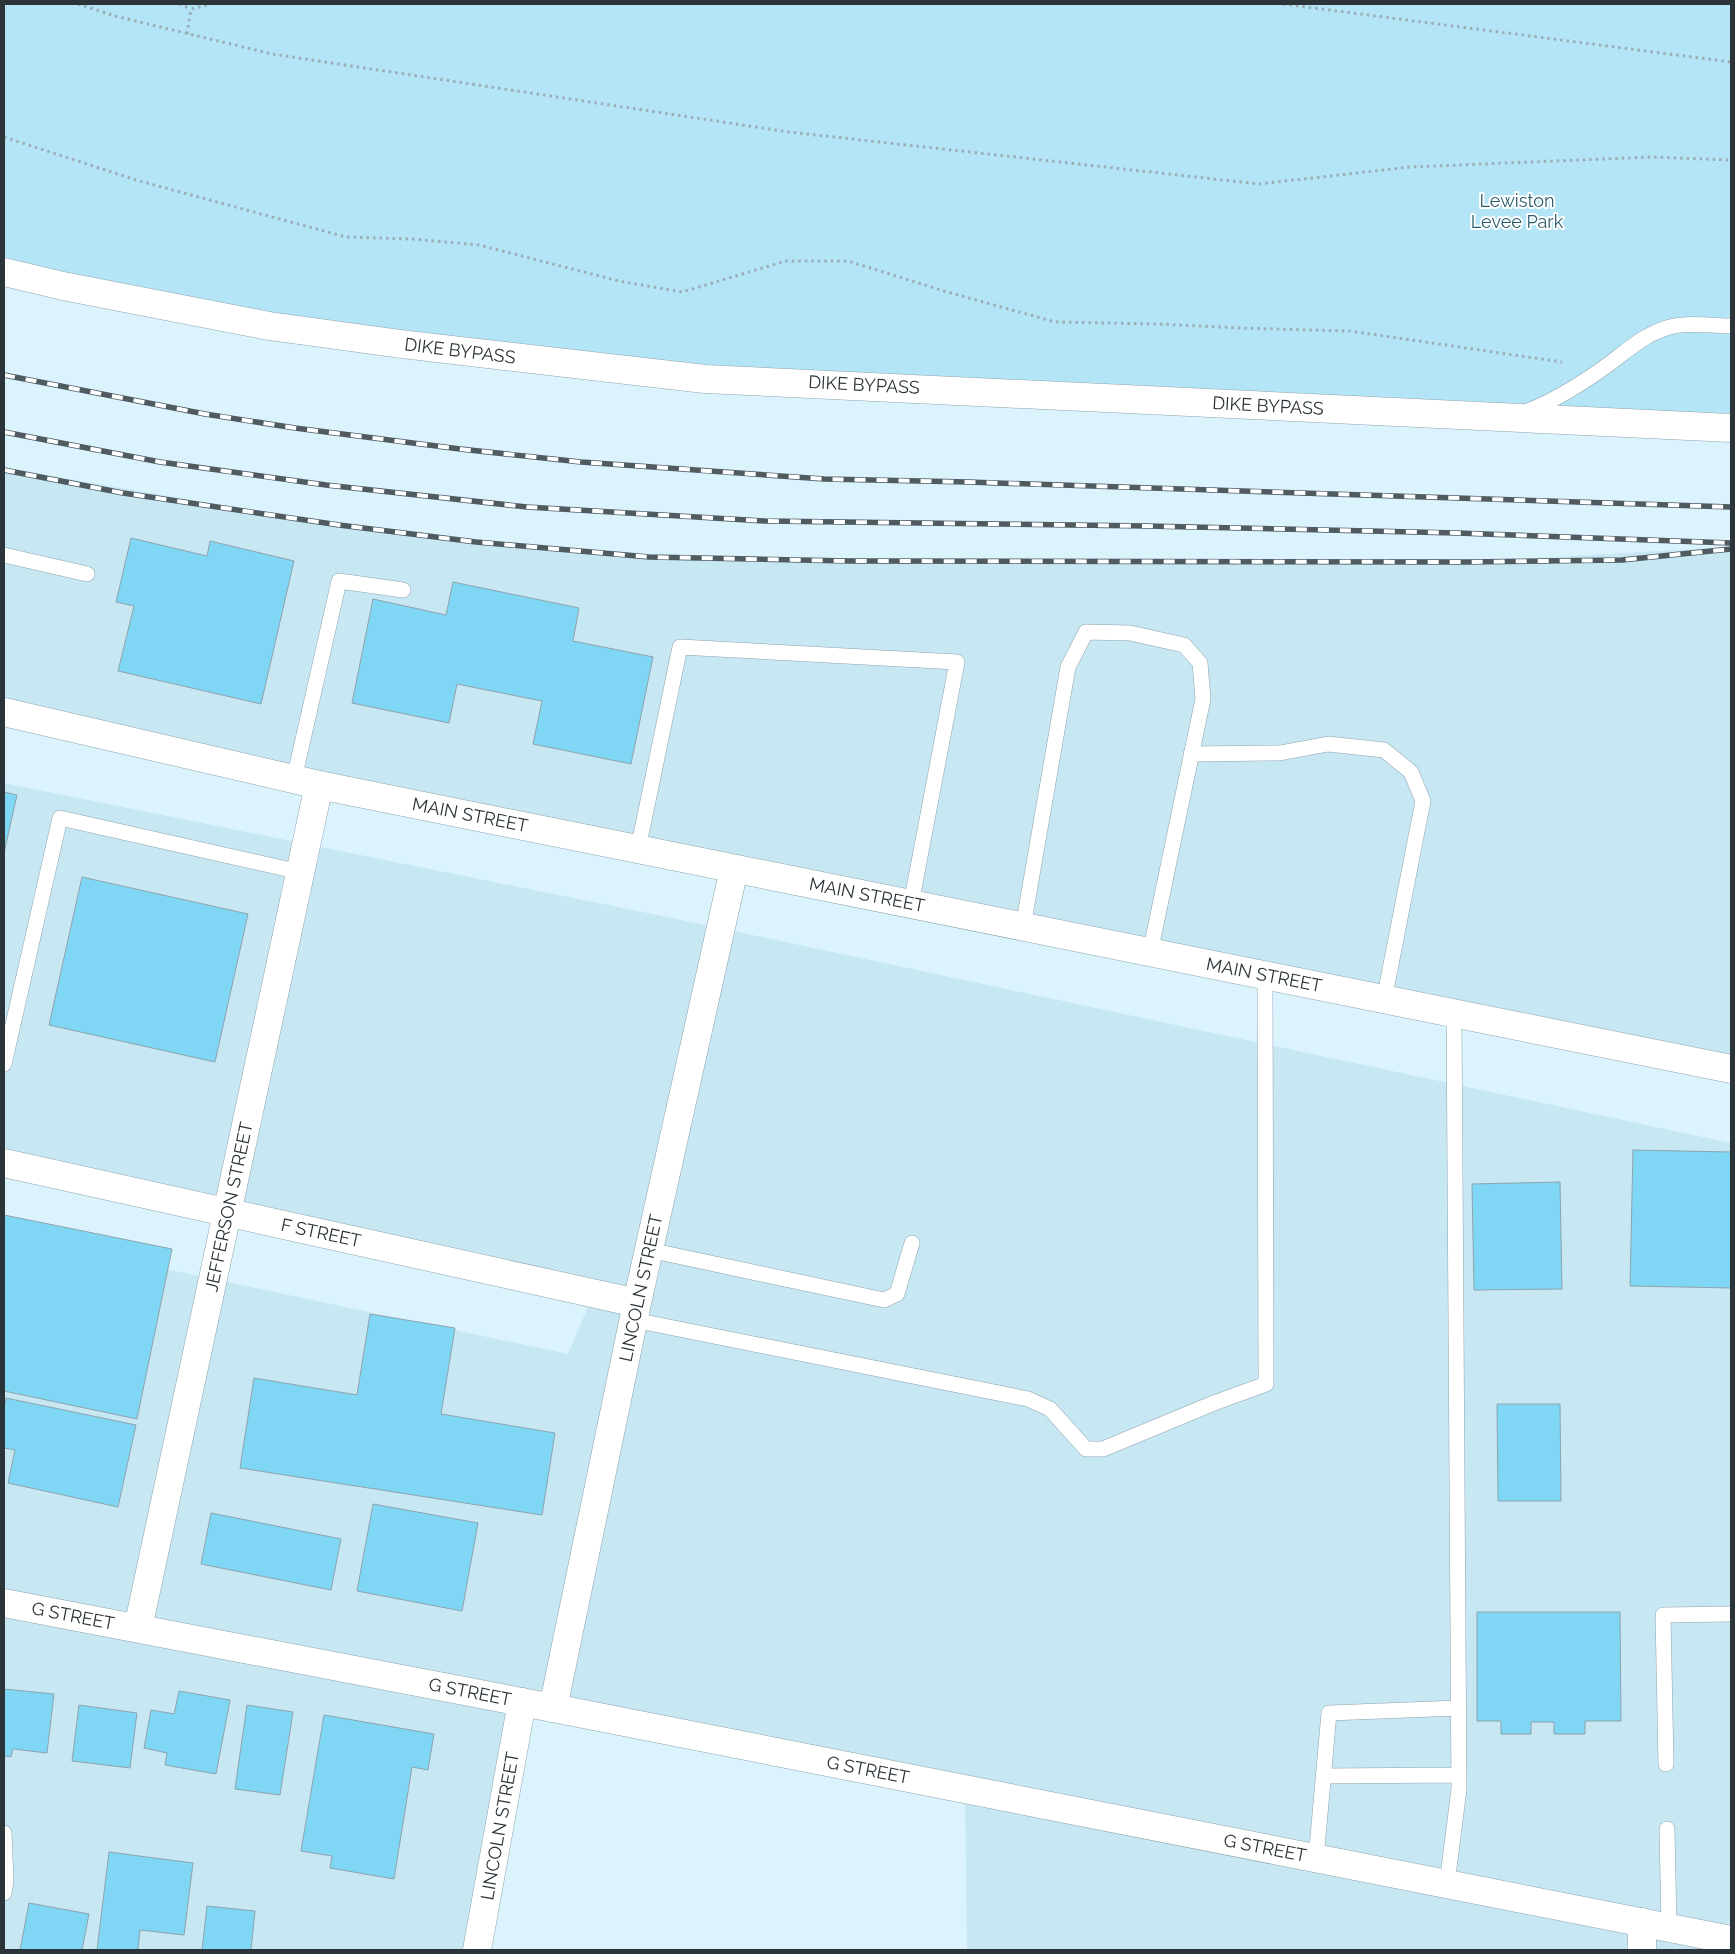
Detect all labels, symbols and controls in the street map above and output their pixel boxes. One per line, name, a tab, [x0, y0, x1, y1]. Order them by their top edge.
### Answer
park label: Lewiston Levee Park	[1471, 190, 1564, 232]
street label: DIKE BYPASS	[403, 333, 517, 368]
street label: DIKE BYPASS	[808, 371, 920, 398]
street label: DIKE BYPASS	[1212, 392, 1324, 419]
street label: MAIN STREET	[410, 793, 530, 836]
street label: MAIN STREET	[807, 873, 927, 916]
street label: MAIN STREET	[1204, 953, 1324, 996]
street label: JEFFERSON STREET	[200, 1120, 257, 1294]
street label: LINCOLN STREET	[615, 1212, 666, 1363]
street label: F STREET	[279, 1214, 363, 1251]
street label: G STREET	[30, 1597, 116, 1634]
street label: G STREET	[427, 1673, 513, 1710]
street label: LINCOLN STREET	[476, 1750, 523, 1902]
street label: G STREET	[825, 1751, 911, 1788]
street label: G STREET	[1222, 1829, 1308, 1866]

